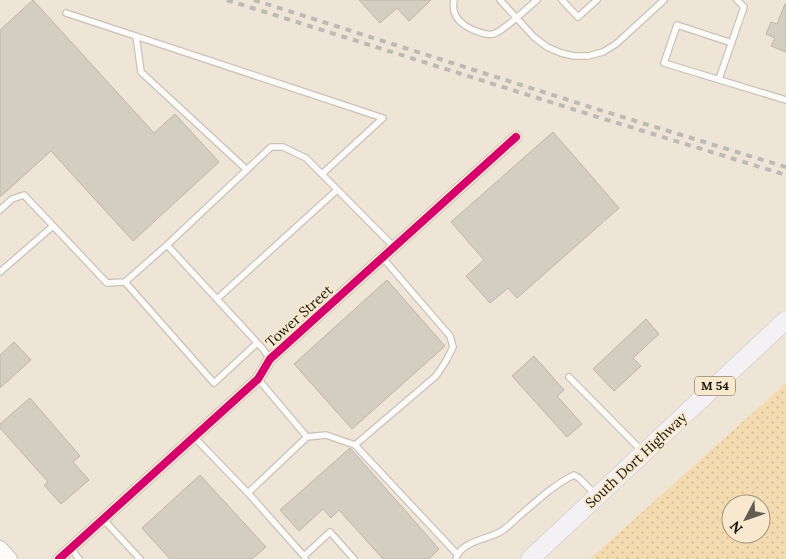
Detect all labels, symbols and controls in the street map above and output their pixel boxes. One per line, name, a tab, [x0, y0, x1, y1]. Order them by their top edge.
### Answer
street label: Tower Street	[262, 281, 337, 351]
road number: M 54	[695, 376, 735, 396]
street label: South Dort Highway	[581, 408, 691, 512]
north arrow	[721, 494, 771, 544]
text: N	[726, 517, 747, 538]

